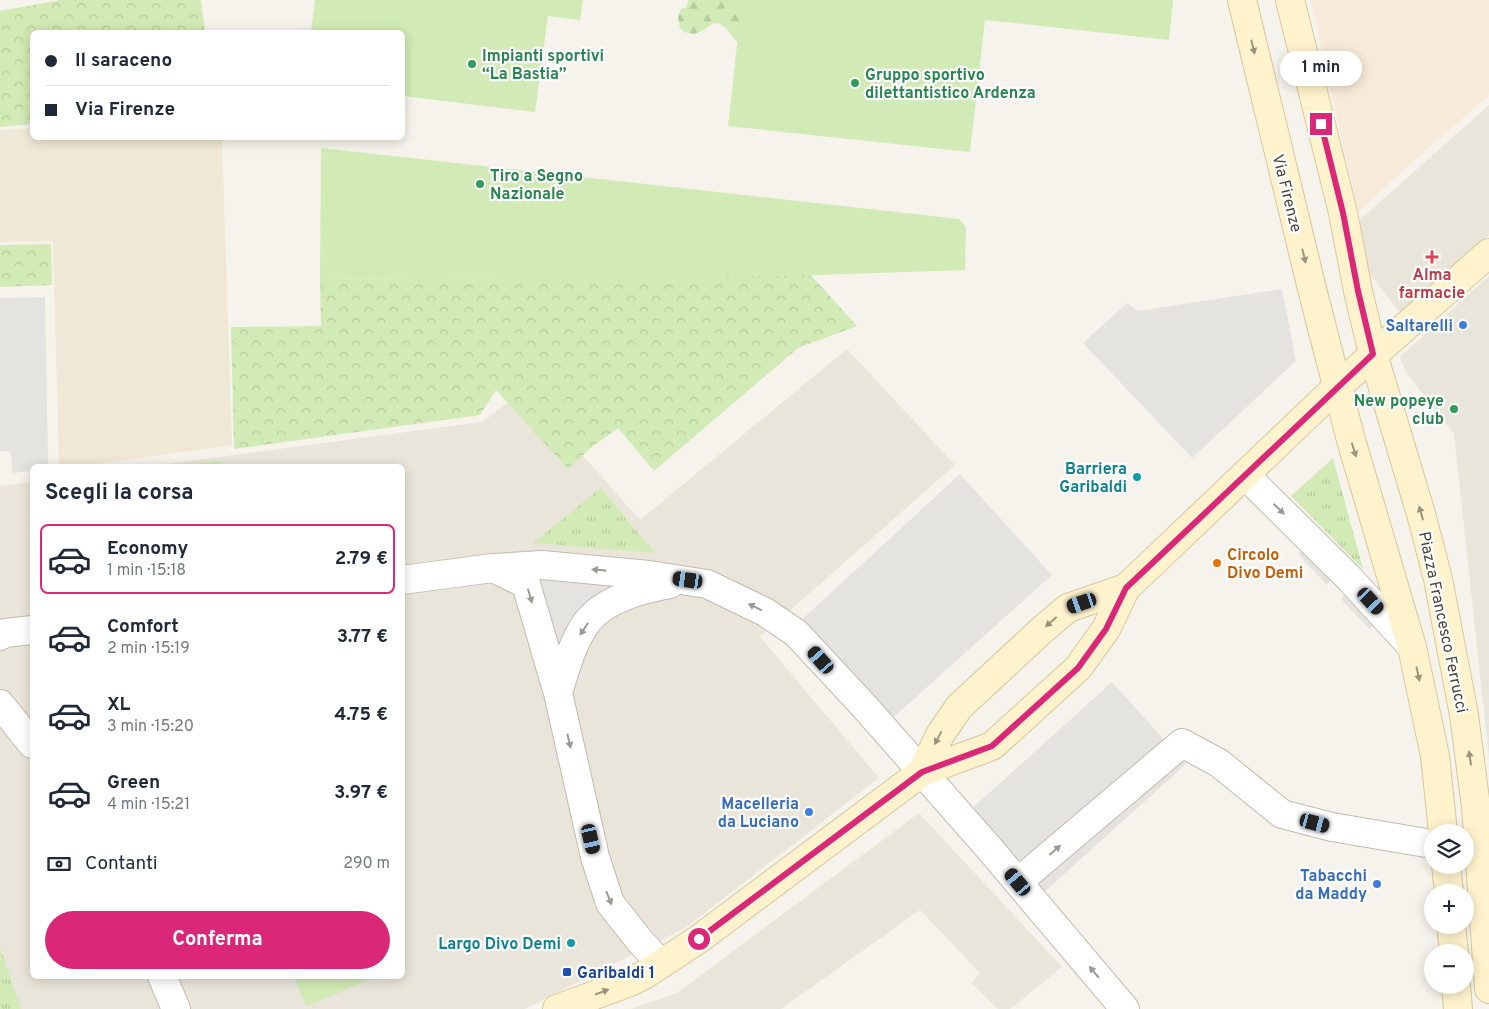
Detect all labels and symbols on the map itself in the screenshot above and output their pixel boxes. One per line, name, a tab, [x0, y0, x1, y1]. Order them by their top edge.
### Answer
one-way arrow	[1249, 40, 1257, 55]
place label: Impianti sportivi “La Bastia”	[482, 47, 604, 85]
callout: 1 min	[1280, 52, 1362, 86]
marker: Impianti sportivi “La Bastia”	[466, 58, 478, 70]
place label: Gruppo sportivo dilettantistico Ardenza	[865, 66, 1036, 104]
marker: Gruppo sportivo dilettantistico Ardenza	[849, 77, 861, 89]
route end	[1310, 113, 1332, 135]
street label: Via Firenze	[1267, 152, 1305, 235]
place label: Tiro a Segno Nazionale	[490, 167, 583, 205]
marker: Tiro a Segno Nazionale	[474, 178, 486, 190]
one-way arrow	[1300, 249, 1308, 264]
marker: Alma farmacie	[1426, 251, 1438, 263]
place label: Alma farmacie	[1399, 266, 1465, 304]
place label: Saltarelli	[1385, 317, 1453, 337]
marker: Saltarelli	[1457, 319, 1469, 331]
place label: New popeye club	[1354, 392, 1444, 430]
marker: New popeye club	[1448, 403, 1460, 415]
one-way arrow	[1351, 443, 1359, 458]
place label: Barriera Garibaldi	[1059, 460, 1127, 498]
marker: Barriera Garibaldi	[1131, 471, 1143, 483]
one-way arrow	[1273, 503, 1285, 515]
one-way arrow	[1416, 506, 1424, 521]
street label: Piazza Francesco Ferrucci	[1413, 530, 1471, 715]
place label: Circolo Divo Demi	[1227, 546, 1303, 584]
marker: Circolo Divo Demi	[1211, 557, 1223, 569]
one-way arrow	[591, 566, 607, 574]
car	[672, 570, 703, 590]
car	[1355, 585, 1386, 617]
one-way arrow	[526, 588, 534, 603]
car	[1065, 591, 1098, 615]
one-way arrow	[748, 603, 762, 611]
one-way arrow	[1045, 617, 1058, 628]
one-way arrow	[579, 622, 589, 635]
car	[805, 644, 836, 676]
one-way arrow	[1414, 666, 1422, 681]
one-way arrow	[934, 731, 943, 745]
one-way arrow	[565, 733, 573, 749]
one-way arrow	[1465, 750, 1473, 766]
place label: Macelleria da Luciano	[718, 795, 799, 833]
marker: Macelleria da Luciano	[803, 806, 815, 818]
car	[1298, 812, 1331, 834]
car	[580, 823, 601, 855]
one-way arrow	[1048, 845, 1061, 856]
car	[1002, 866, 1033, 898]
place label: Tabacchi da Maddy	[1295, 867, 1367, 905]
marker: Tabacchi da Maddy	[1371, 878, 1383, 890]
one-way arrow	[605, 891, 613, 906]
route start	[688, 928, 710, 950]
place label: Largo Divo Demi	[438, 935, 561, 955]
marker: Largo Divo Demi	[565, 937, 577, 949]
place label: Garibaldi 1	[577, 964, 655, 984]
one-way arrow	[1089, 965, 1100, 978]
marker: Garibaldi 1	[561, 966, 573, 978]
one-way arrow	[595, 988, 610, 995]

